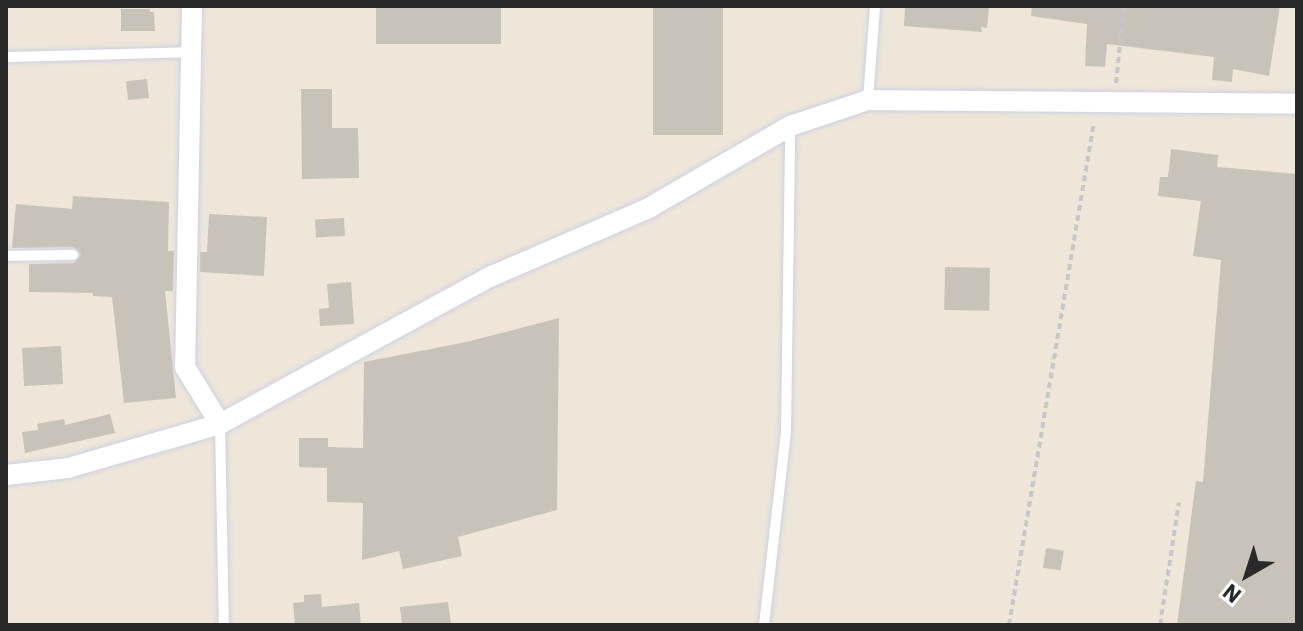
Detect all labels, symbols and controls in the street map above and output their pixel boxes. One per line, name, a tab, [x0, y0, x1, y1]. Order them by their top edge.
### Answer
north arrow	[1207, 535, 1287, 615]
text: N	[1216, 578, 1247, 610]

